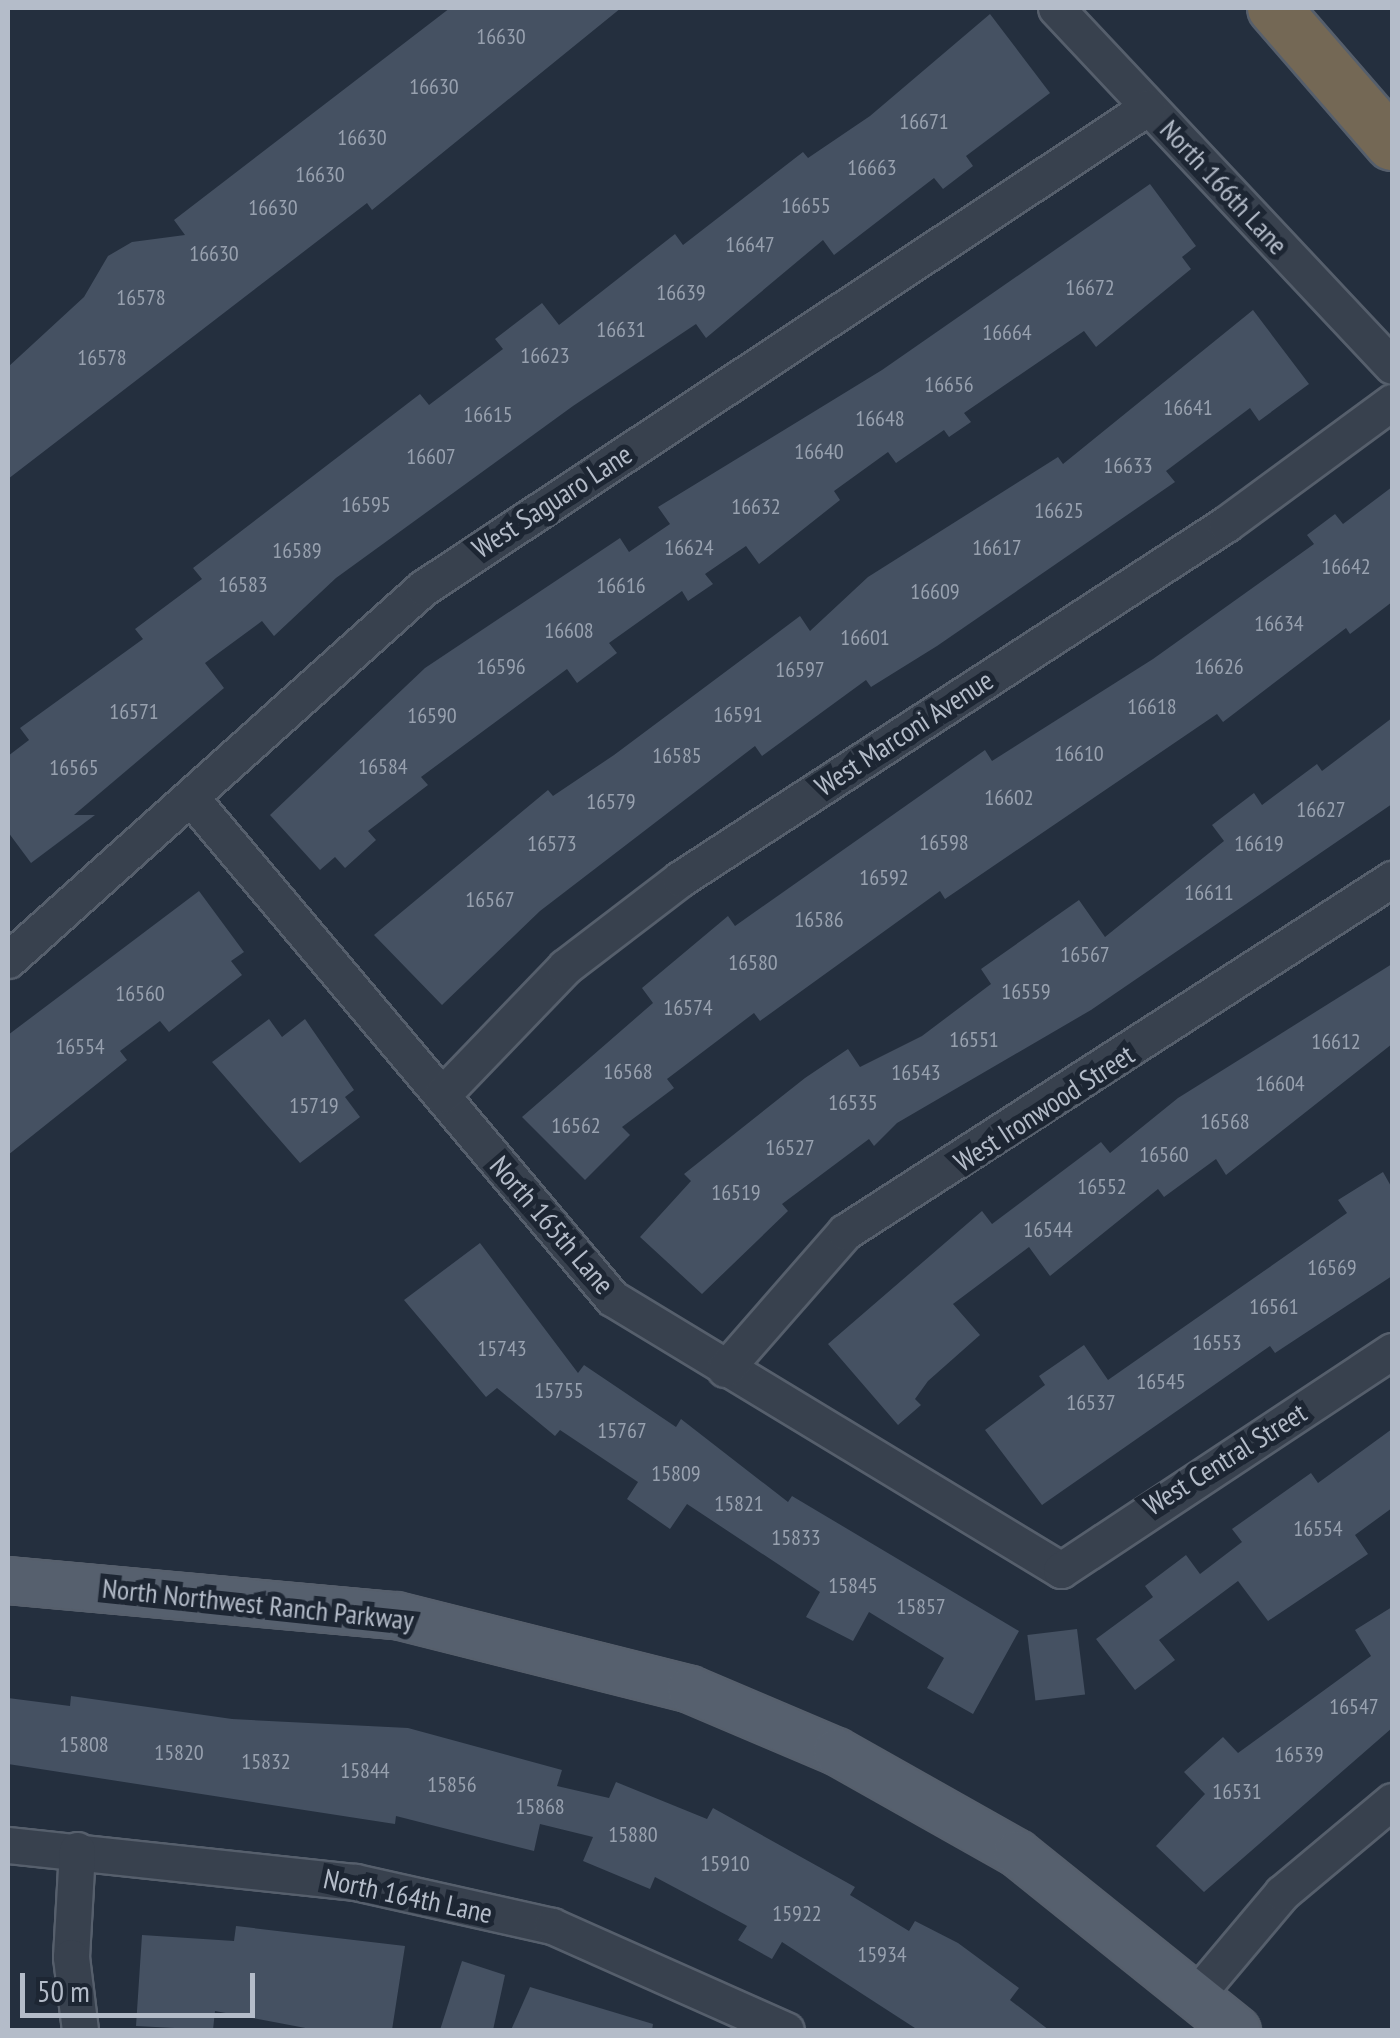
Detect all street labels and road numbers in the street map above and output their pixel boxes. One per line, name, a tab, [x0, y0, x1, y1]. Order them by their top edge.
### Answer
street label: North 166th Lane	[1153, 113, 1295, 261]
street label: West Saguaro Lane	[466, 437, 638, 565]
street label: West Marconi Avenue	[809, 663, 999, 803]
street label: West Ironwood Street	[948, 1037, 1140, 1179]
street label: North 165th Lane	[483, 1149, 621, 1301]
street label: West Central Street	[1138, 1396, 1312, 1522]
street label: North Northwest Ranch Parkway	[101, 1571, 415, 1637]
street label: North 164th Lane	[321, 1862, 495, 1930]

